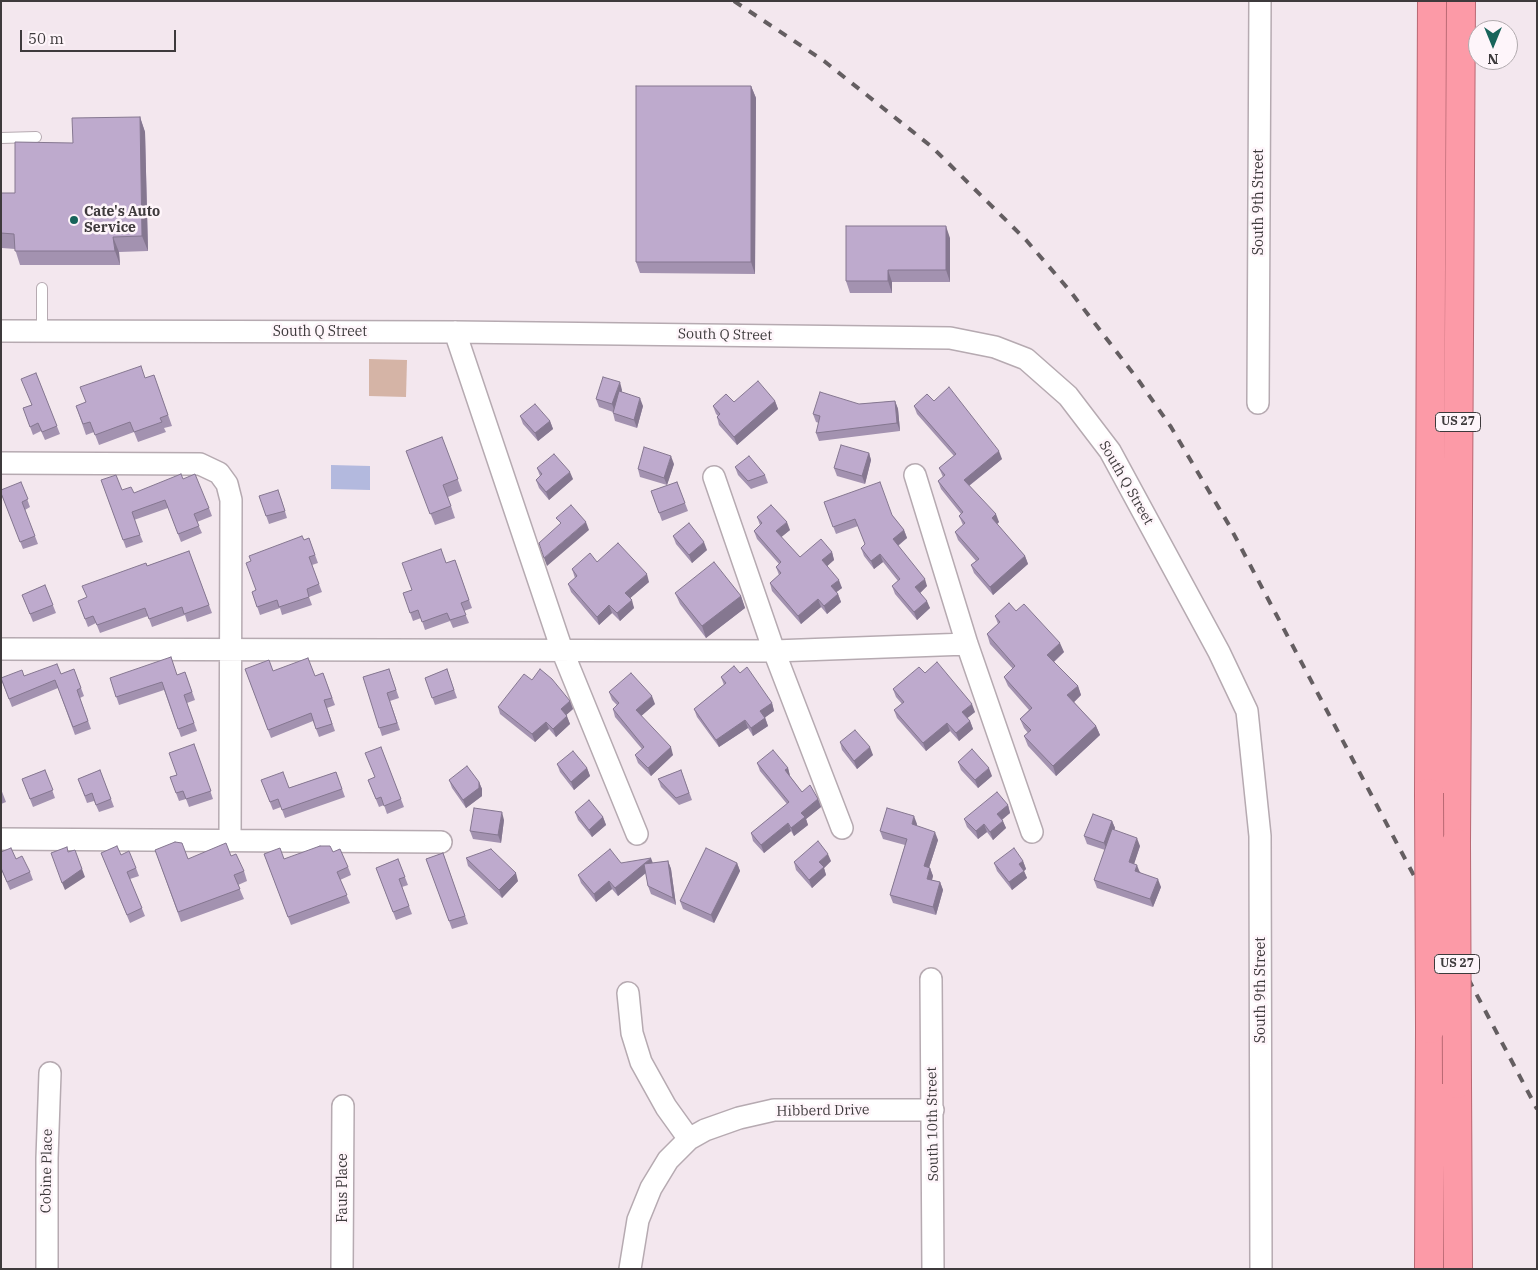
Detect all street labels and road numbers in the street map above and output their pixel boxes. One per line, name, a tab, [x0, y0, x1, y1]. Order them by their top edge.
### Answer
street label: South 9th Street	[1251, 149, 1267, 255]
street label: South Q Street	[273, 324, 367, 340]
street label: South Q Street	[678, 326, 772, 344]
road number: US 27	[1436, 412, 1480, 432]
street label: South Q Street	[1095, 438, 1157, 528]
street label: South 9th Street	[1253, 937, 1269, 1043]
road number: US 27	[1434, 954, 1480, 974]
street label: South 10th Street	[924, 1066, 942, 1182]
street label: Hibberd Drive	[776, 1102, 870, 1120]
street label: Cobine Place	[38, 1129, 56, 1213]
street label: Faus Place	[335, 1153, 351, 1223]

